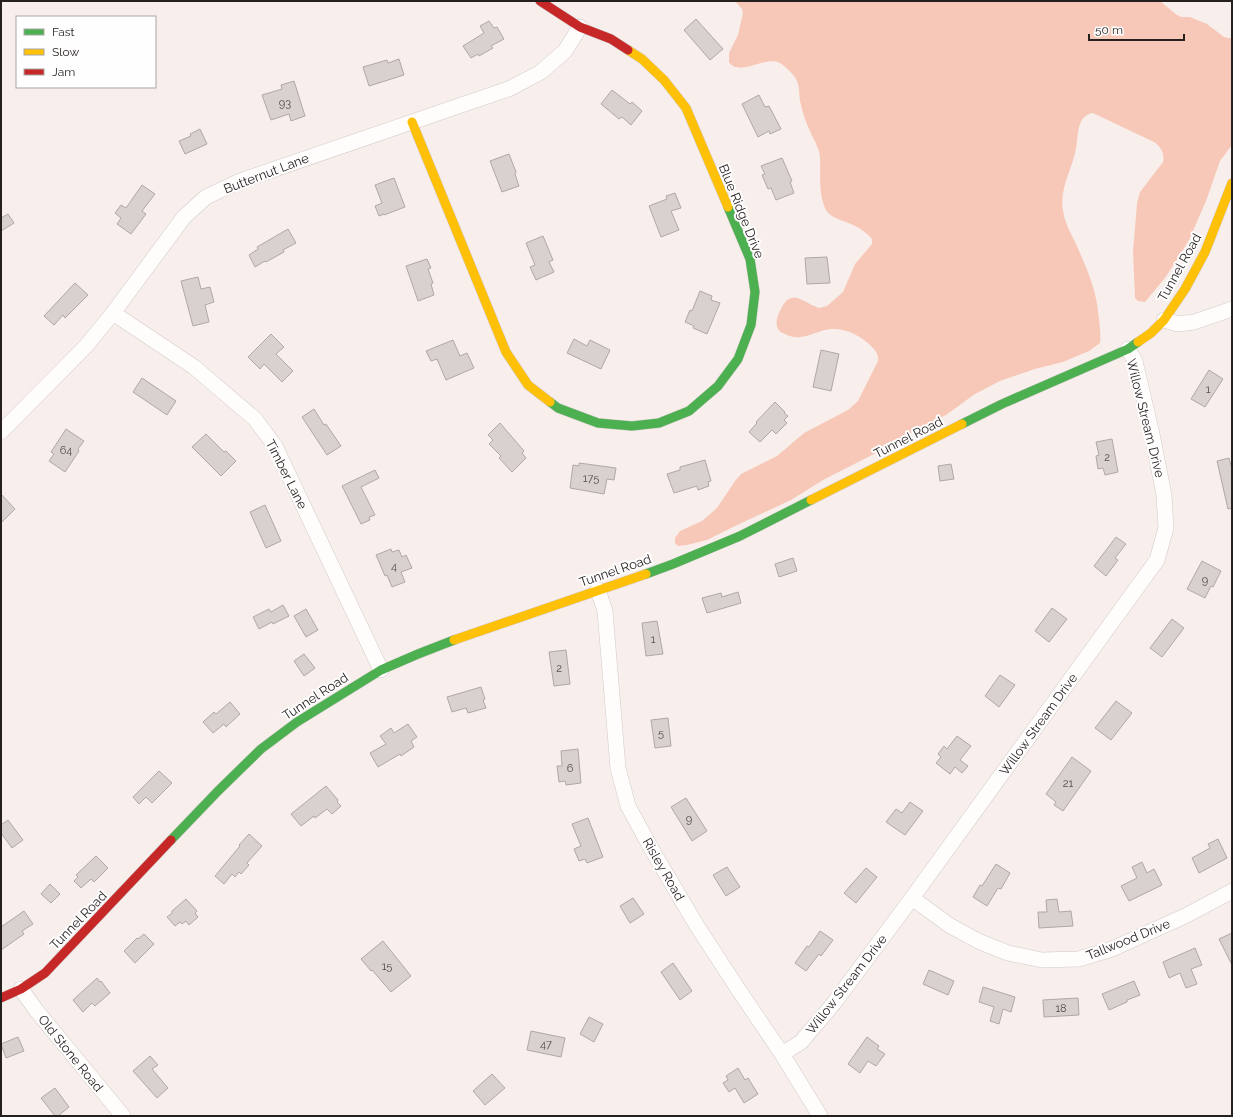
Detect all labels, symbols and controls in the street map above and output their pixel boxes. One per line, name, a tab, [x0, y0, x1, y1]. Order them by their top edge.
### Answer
legend	[16, 16, 156, 88]
scale bar	[1089, 16, 1184, 42]
text: 50 m	[1095, 23, 1123, 37]
text: Fast	[52, 25, 75, 39]
text: Slow	[52, 45, 79, 59]
text: Jam	[52, 65, 75, 79]
house number: 93	[279, 97, 291, 110]
street label: Butternut Lane	[221, 150, 311, 197]
street label: Blue Ridge Drive	[716, 162, 767, 261]
street label: Tunnel Road	[1155, 231, 1204, 304]
street label: Willow Stream Drive	[1123, 357, 1168, 479]
house number: 1	[1206, 383, 1211, 396]
street label: Tunnel Road	[871, 414, 945, 461]
street label: Timber Lane	[263, 437, 311, 512]
house number: 64	[60, 444, 72, 457]
house number: 2	[1104, 451, 1110, 464]
house number: 175	[583, 472, 599, 485]
street label: Tunnel Road	[577, 551, 653, 590]
house number: 4	[391, 560, 397, 573]
house number: 9	[1202, 574, 1208, 587]
house number: 1	[651, 633, 656, 646]
house number: 2	[556, 662, 562, 675]
street label: Tunnel Road	[280, 670, 351, 723]
street label: Willow Stream Drive	[996, 670, 1081, 778]
house number: 5	[658, 727, 664, 740]
house number: 6	[567, 762, 574, 775]
house number: 21	[1063, 777, 1074, 790]
house number: 9	[686, 813, 692, 826]
street label: Risley Road	[640, 835, 687, 903]
street label: Tunnel Road	[47, 888, 110, 953]
street label: Tallwood Drive	[1084, 916, 1172, 963]
street label: Willow Stream Drive	[803, 931, 890, 1037]
house number: 15	[382, 960, 392, 973]
house number: 18	[1055, 1002, 1067, 1015]
street label: Old Stone Road	[35, 1012, 106, 1095]
house number: 47	[540, 1038, 552, 1051]

